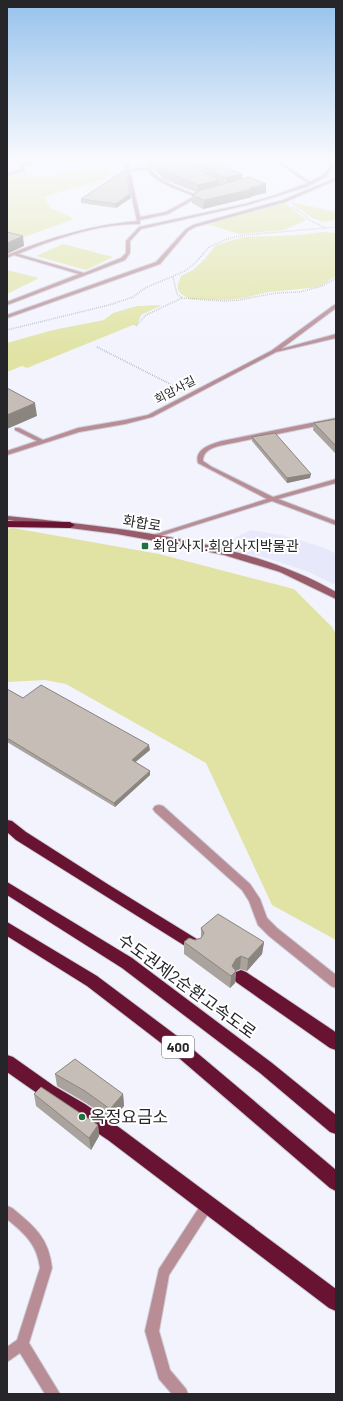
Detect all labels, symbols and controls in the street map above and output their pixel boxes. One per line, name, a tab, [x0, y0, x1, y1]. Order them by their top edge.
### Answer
street label: 회암사길	[152, 373, 197, 406]
street label: 화합로	[122, 511, 163, 534]
place label: 회암사지.회암사지박물관	[153, 537, 299, 554]
marker: 회암사지.회암사지박물관	[140, 541, 150, 551]
street label: 수도권제2순환고속도로	[115, 928, 260, 1042]
road number: 400	[162, 1036, 194, 1058]
place label: 옥정요금소	[90, 1106, 168, 1126]
marker: 옥정요금소	[77, 1112, 87, 1122]

